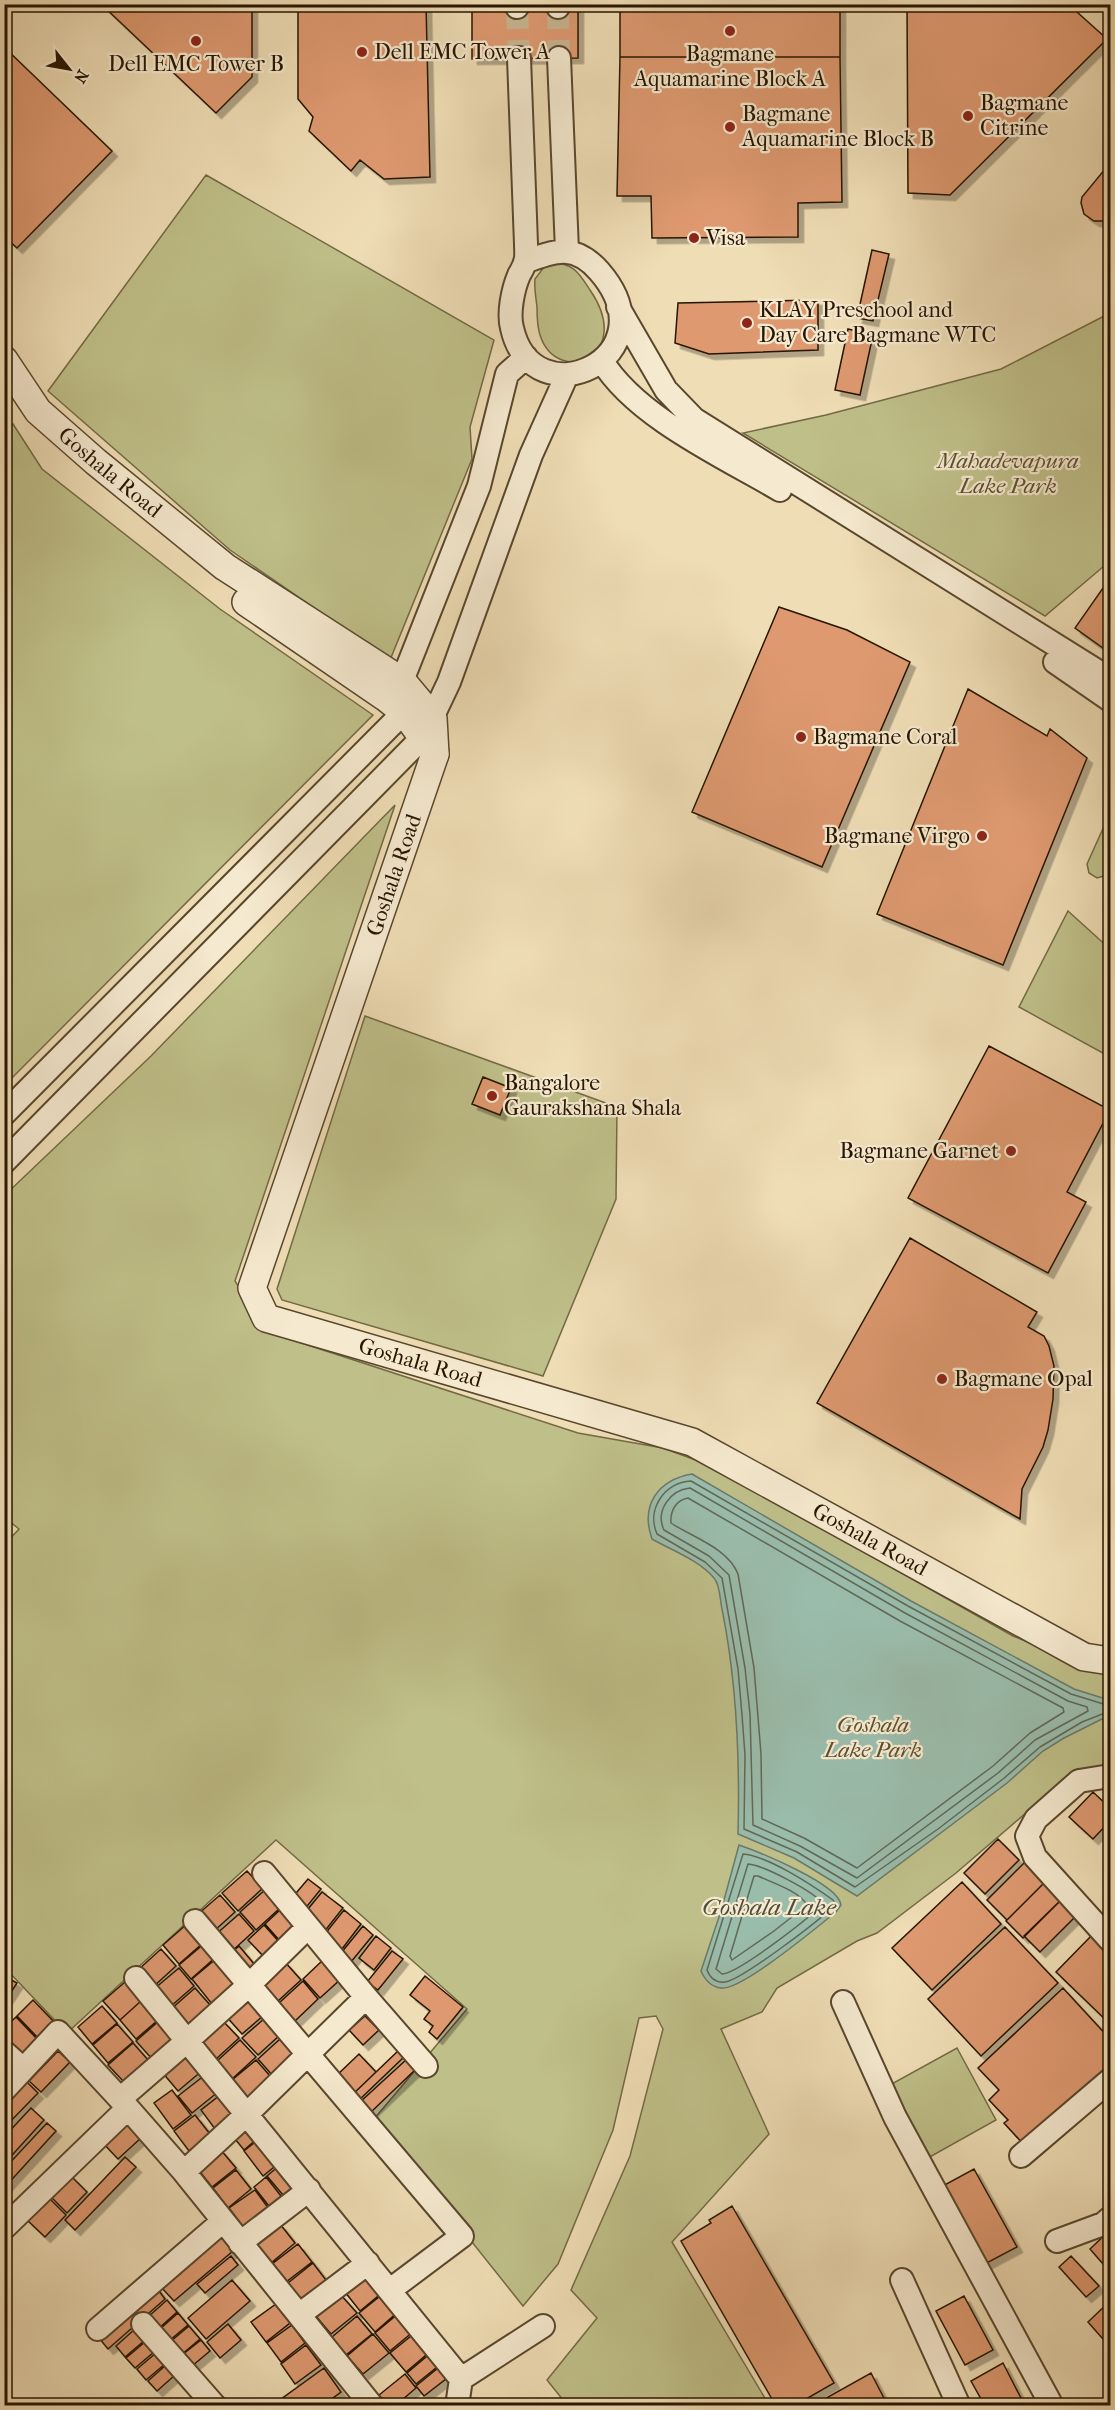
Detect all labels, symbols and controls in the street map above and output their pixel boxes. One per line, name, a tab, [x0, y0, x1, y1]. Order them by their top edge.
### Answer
marker: Bagmane Aquamarine Block A	[723, 24, 737, 38]
marker: Dell EMC Tower B	[189, 34, 203, 48]
north arrow	[39, 39, 99, 99]
place label: Dell EMC Tower A	[374, 39, 551, 65]
place label: Bagmane Aquamarine Block A	[633, 41, 827, 92]
marker: Dell EMC Tower A	[355, 45, 369, 59]
place label: Dell EMC Tower B	[108, 51, 284, 77]
text: N	[70, 66, 93, 87]
place label: Bagmane Citrine	[980, 90, 1068, 141]
place label: Bagmane Aquamarine Block B	[741, 101, 934, 152]
marker: Bagmane Citrine	[961, 109, 975, 123]
marker: Bagmane Aquamarine Block B	[723, 120, 737, 134]
place label: Visa	[705, 225, 746, 251]
marker: Visa	[687, 231, 701, 245]
place label: KLAY Preschool and Day Care Bagmane WTC	[759, 297, 996, 348]
marker: KLAY Preschool and Day Care Bagmane WTC	[740, 316, 754, 330]
street label: Goshala Road	[53, 422, 168, 524]
park label: Mahadevapura Lake Park	[935, 448, 1079, 499]
place label: Bagmane Coral	[813, 724, 957, 750]
marker: Bagmane Coral	[794, 730, 808, 744]
street label: Goshala Road	[361, 810, 427, 939]
place label: Bagmane Virgo	[824, 823, 970, 849]
marker: Bagmane Virgo	[975, 829, 989, 843]
place label: Bangalore Gaurakshana Shala	[504, 1070, 682, 1121]
marker: Bangalore Gaurakshana Shala	[485, 1089, 499, 1103]
place label: Bagmane Garnet	[839, 1138, 999, 1164]
marker: Bagmane Garnet	[1004, 1144, 1018, 1158]
street label: Goshala Road	[356, 1333, 486, 1393]
place label: Bagmane Opal	[954, 1366, 1093, 1392]
marker: Bagmane Opal	[935, 1372, 949, 1386]
street label: Goshala Road	[808, 1498, 933, 1582]
park label: Goshala Lake Park	[822, 1712, 922, 1763]
water label: Goshala Lake	[702, 1893, 837, 1921]

